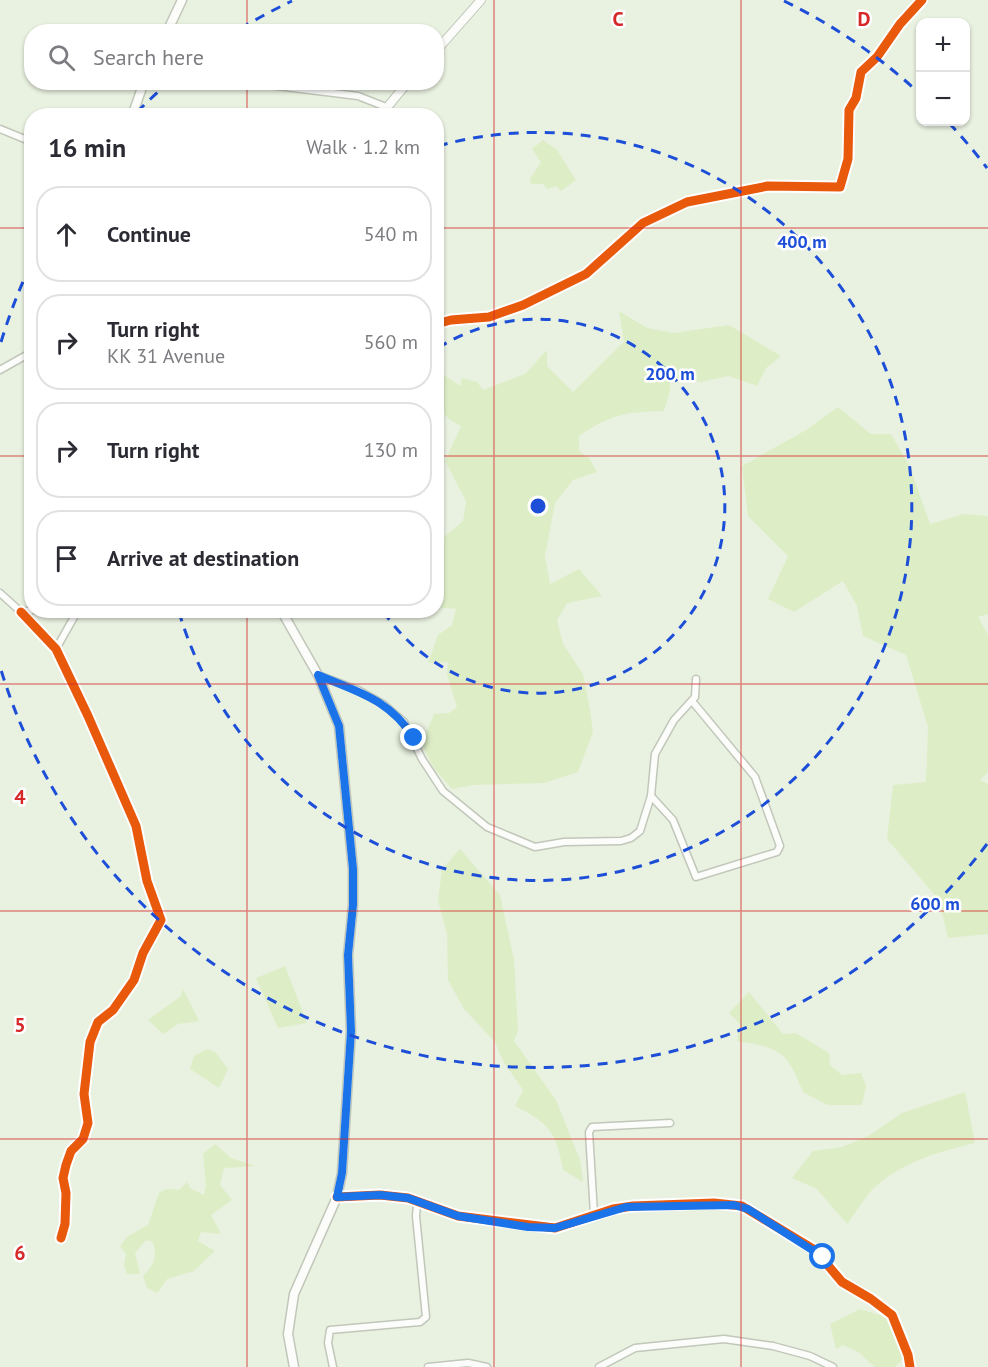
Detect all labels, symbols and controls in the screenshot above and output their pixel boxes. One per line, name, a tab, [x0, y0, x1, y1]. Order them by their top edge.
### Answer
text: C	[612, 6, 624, 32]
text: D	[858, 6, 871, 32]
map controls	[916, 18, 970, 126]
button: +	[916, 18, 970, 72]
search box	[24, 24, 444, 90]
icon: search	[45, 41, 78, 74]
text: Search here	[93, 43, 204, 71]
button: −	[916, 72, 970, 126]
text: 16 min	[48, 131, 126, 164]
text: Walk · 1.2 km	[306, 134, 420, 160]
icon: ahead	[50, 218, 83, 251]
text: Continue	[107, 220, 191, 248]
text: 540 m	[364, 221, 418, 247]
text: 400 m	[777, 230, 827, 253]
text: Turn right	[107, 315, 199, 343]
icon: right	[50, 326, 83, 359]
text: 560 m	[364, 329, 418, 355]
text: KK 31 Avenue	[107, 343, 225, 369]
text: 200 m	[645, 362, 695, 385]
icon: right	[50, 434, 83, 467]
text: Turn right	[107, 436, 199, 464]
text: 130 m	[364, 437, 418, 463]
centre of rings	[528, 496, 548, 516]
icon: arrive	[50, 542, 83, 575]
text: Arrive at destination	[107, 544, 299, 572]
route end	[400, 724, 426, 750]
text: 4	[14, 784, 26, 810]
text: 600 m	[910, 892, 960, 915]
text: 5	[14, 1012, 26, 1038]
text: 6	[14, 1240, 26, 1266]
route start	[809, 1243, 835, 1269]

